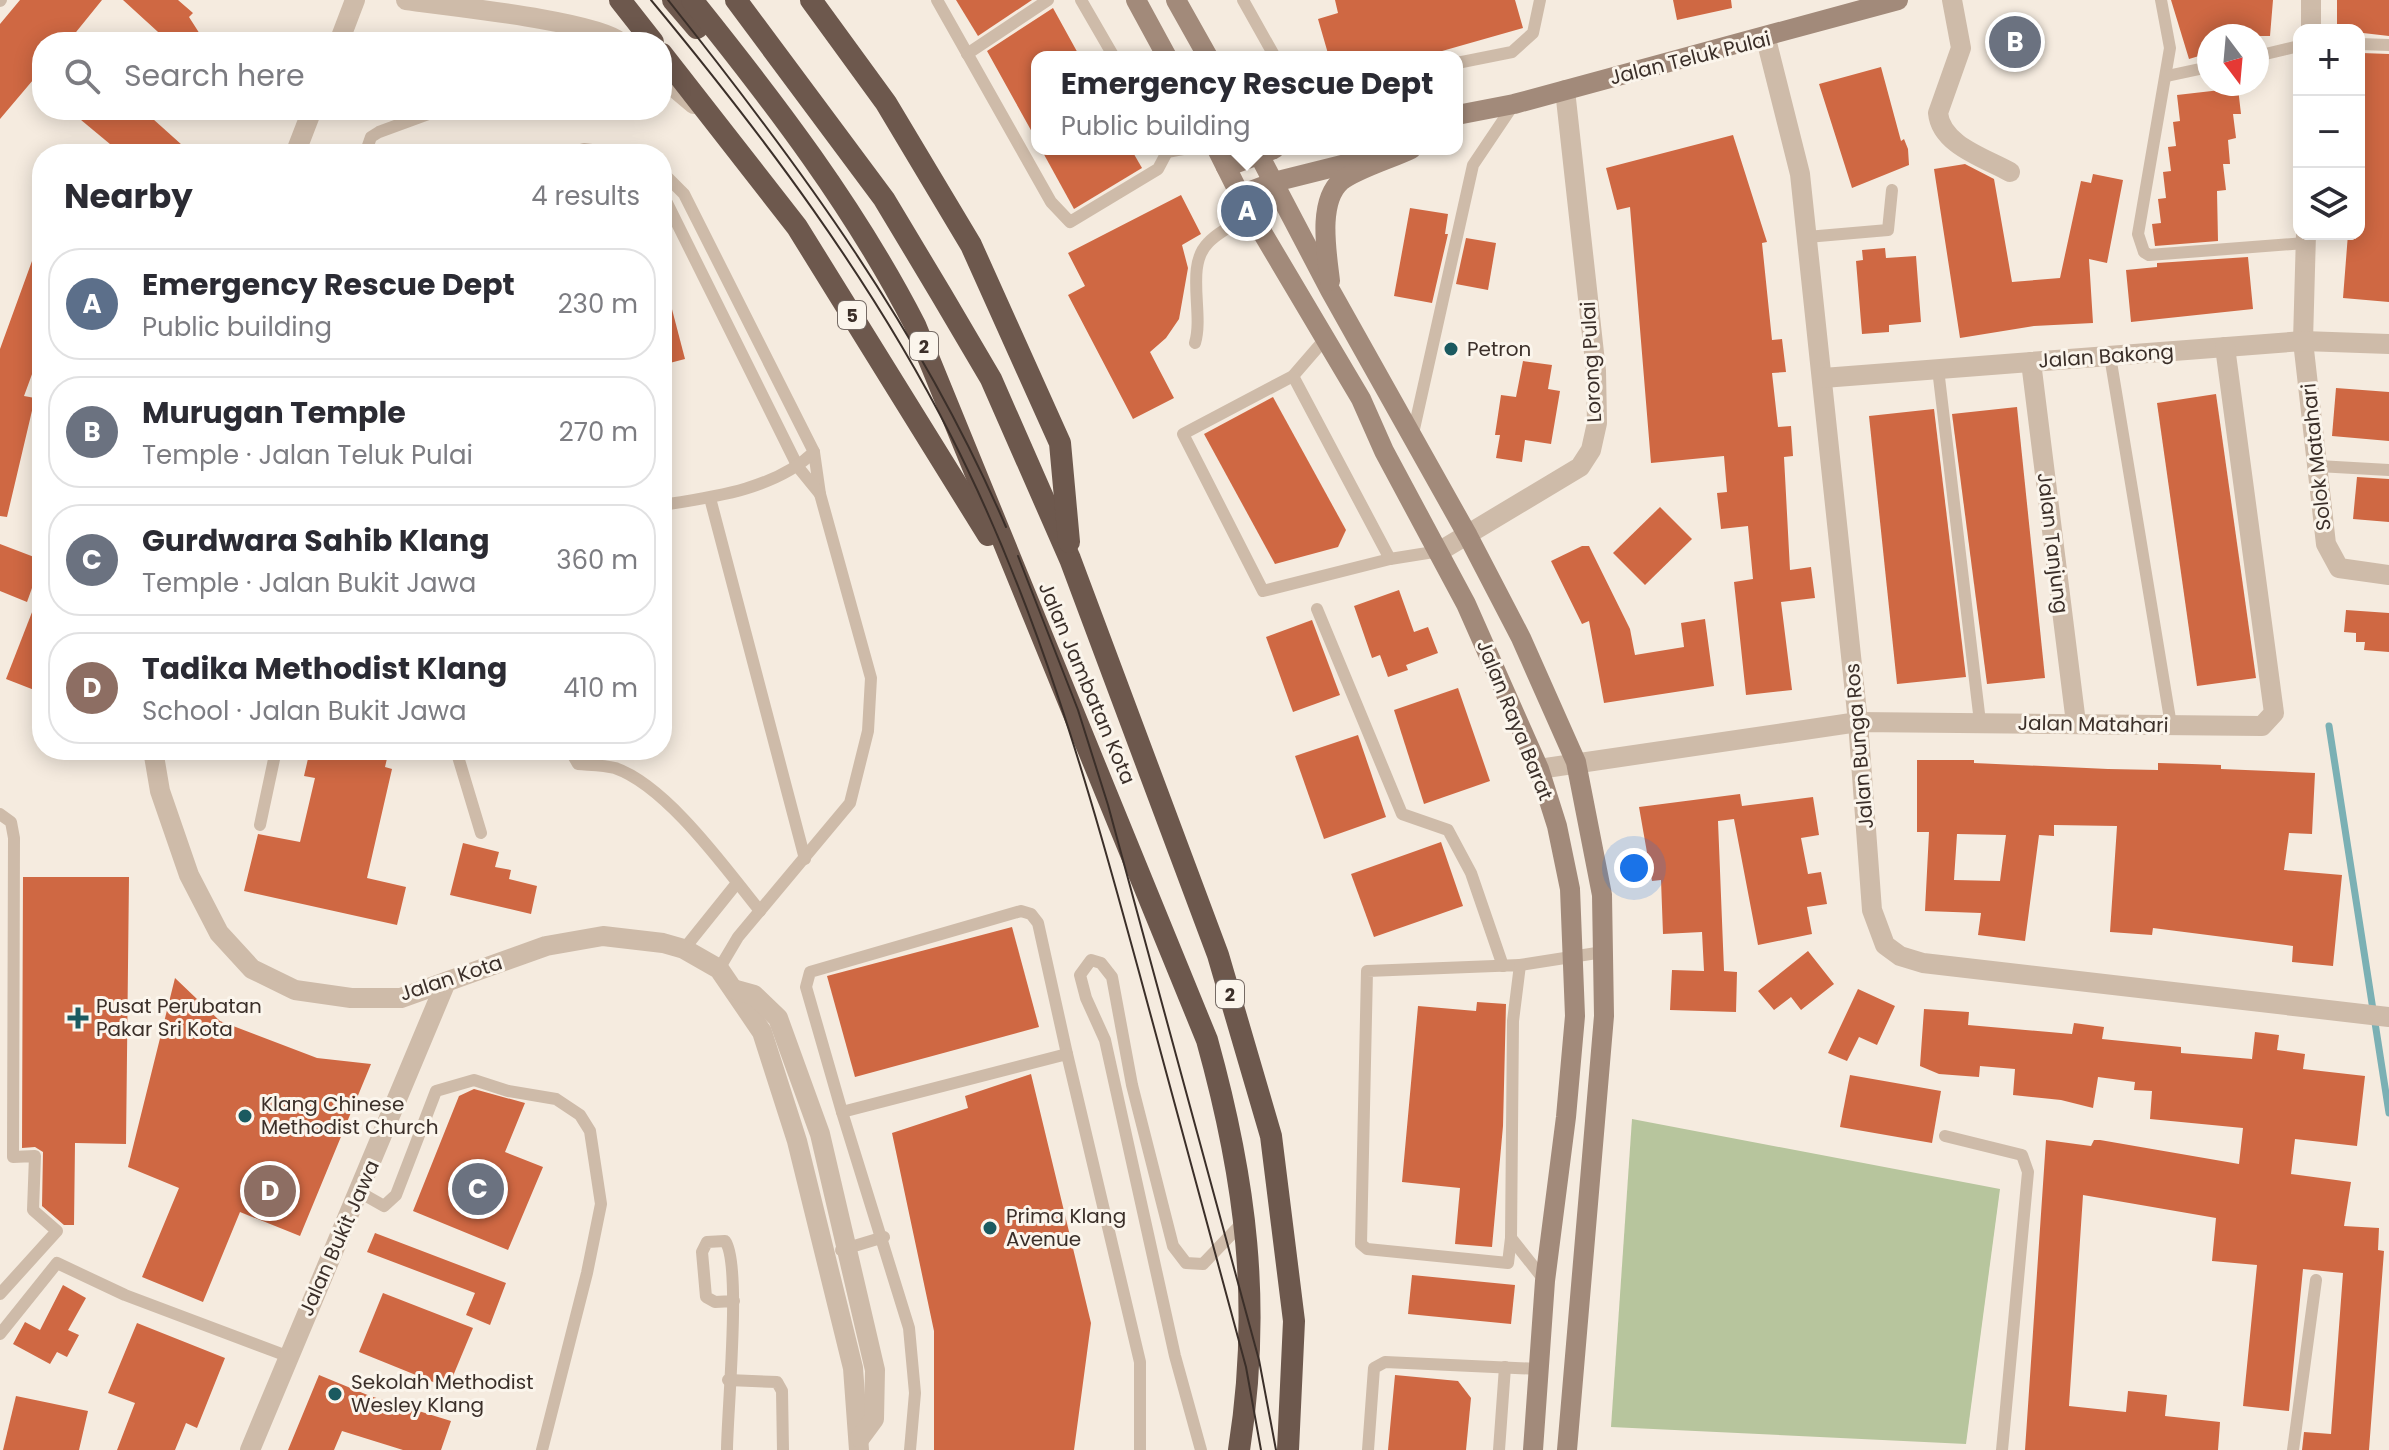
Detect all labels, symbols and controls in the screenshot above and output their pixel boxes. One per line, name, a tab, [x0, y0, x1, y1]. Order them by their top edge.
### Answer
pin: B	[1989, 12, 2041, 72]
street label: Jalan Teluk Pulai	[1607, 24, 1773, 92]
north arrow	[2197, 24, 2269, 96]
map controls	[2293, 24, 2365, 240]
button: +	[2293, 24, 2365, 96]
search box	[32, 32, 672, 120]
popup	[1031, 51, 1463, 155]
icon: search	[60, 54, 104, 98]
text: Search here	[124, 54, 305, 97]
text: Emergency Rescue Dept	[1061, 62, 1433, 105]
button: −	[2293, 96, 2365, 168]
text: Public building	[1061, 108, 1251, 144]
button: layers	[2293, 168, 2365, 240]
text: Nearby	[64, 172, 193, 220]
text: 4 results	[531, 178, 640, 214]
pin: A	[1221, 181, 1273, 241]
text: Emergency Rescue Dept	[142, 263, 515, 306]
text: A	[82, 286, 102, 322]
text: 230 m	[558, 286, 638, 322]
road number: 5	[838, 301, 866, 329]
street label: Lorong Pulai	[1574, 301, 1608, 423]
text: Public building	[142, 309, 332, 345]
road number: 2	[910, 332, 938, 360]
place label: Petron	[1467, 335, 1531, 363]
street label: Jalan Bakong	[2037, 337, 2175, 375]
marker: Petron	[1442, 340, 1460, 358]
street label: Solok Matahari	[2294, 382, 2338, 532]
text: Murugan Temple	[142, 391, 406, 434]
text: B	[83, 414, 101, 450]
text: 270 m	[559, 414, 638, 450]
text: Temple · Jalan Teluk Pulai	[142, 437, 473, 473]
street label: Jalan Tanjung	[2030, 471, 2076, 615]
text: Gurdwara Sahib Klang	[142, 519, 490, 562]
text: C	[82, 542, 102, 578]
text: 360 m	[556, 542, 638, 578]
text: Temple · Jalan Bukit Jawa	[142, 565, 476, 601]
street label: Jalan Jambatan Kota	[1032, 578, 1142, 788]
street label: Jalan Raya Barat	[1470, 636, 1560, 804]
text: Tadika Methodist Klang	[142, 647, 507, 690]
street label: Jalan Bunga Ros	[1838, 662, 1880, 830]
text: D	[83, 670, 101, 706]
text: 410 m	[563, 670, 638, 706]
text: School · Jalan Bukit Jawa	[142, 693, 467, 729]
street label: Jalan Matahari	[2017, 709, 2169, 739]
your location	[1614, 848, 1654, 888]
street label: Jalan Kota	[396, 948, 506, 1008]
road number: 2	[1216, 980, 1244, 1008]
place label: Pusat Perubatan Pakar Sri Kota	[96, 992, 262, 1043]
marker: Pusat Perubatan Pakar Sri Kota	[67, 1007, 89, 1029]
place label: Klang Chinese Methodist Church	[261, 1090, 438, 1141]
marker: Klang Chinese Methodist Church	[236, 1107, 254, 1125]
street label: Jalan Bukit Jawa	[292, 1156, 386, 1320]
pin: C	[452, 1159, 504, 1219]
pin: D	[244, 1161, 296, 1221]
place label: Prima Klang Avenue	[1006, 1202, 1126, 1253]
marker: Prima Klang Avenue	[981, 1219, 999, 1237]
place label: Sekolah Methodist Wesley Klang	[351, 1368, 533, 1419]
marker: Sekolah Methodist Wesley Klang	[326, 1385, 344, 1403]

